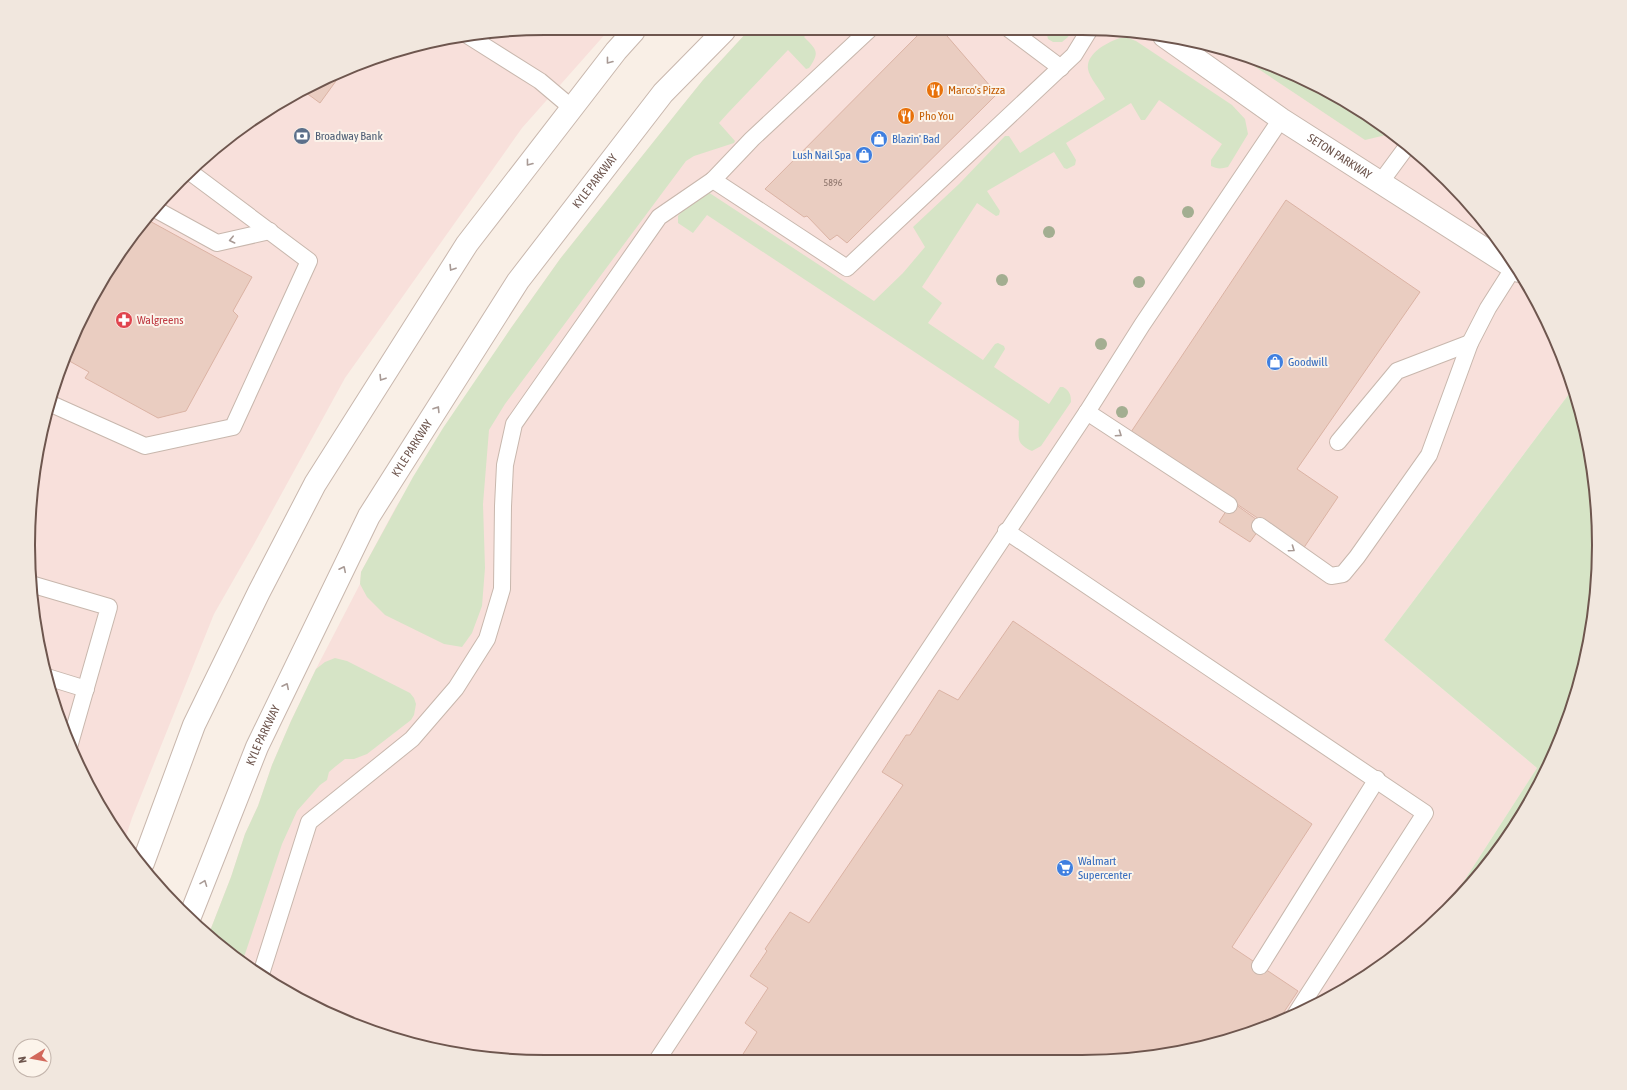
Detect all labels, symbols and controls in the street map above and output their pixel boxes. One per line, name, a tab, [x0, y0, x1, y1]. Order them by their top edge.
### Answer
one-way arrow	[606, 56, 613, 63]
restaurant icon: Marco's Pizza	[925, 80, 945, 100]
place label: Marco's Pizza	[948, 83, 1005, 97]
restaurant icon: Pho You	[896, 106, 916, 126]
place label: Pho You	[919, 109, 954, 123]
bank icon: Broadway Bank	[292, 126, 312, 146]
place label: Broadway Bank	[315, 129, 383, 143]
shop icon: Blazin' Bad	[869, 129, 889, 149]
street label: SETON PARKWAY	[1305, 131, 1375, 182]
place label: Blazin' Bad	[892, 132, 940, 146]
shop icon: Lush Nail Spa	[854, 145, 874, 165]
place label: Lush Nail Spa	[792, 148, 851, 162]
street label: KYLE PARKWAY	[570, 151, 621, 211]
one-way arrow	[527, 159, 534, 166]
house number: 5896	[824, 177, 843, 188]
one-way arrow	[229, 235, 235, 243]
one-way arrow	[449, 264, 456, 271]
pharmacy icon: Walgreens	[114, 310, 134, 330]
place label: Walgreens	[137, 313, 184, 327]
shop icon: Goodwill	[1265, 352, 1285, 372]
place label: Goodwill	[1288, 355, 1328, 369]
one-way arrow	[380, 374, 387, 381]
one-way arrow	[433, 406, 440, 413]
street label: KYLE PARKWAY	[389, 416, 436, 479]
one-way arrow	[1115, 429, 1122, 436]
one-way arrow	[1288, 544, 1295, 552]
one-way arrow	[338, 566, 346, 573]
one-way arrow	[281, 682, 289, 690]
street label: KYLE PARKWAY	[243, 702, 283, 768]
place label: Walmart Supercenter	[1078, 854, 1132, 882]
supermarket icon: Walmart Supercenter	[1055, 858, 1075, 878]
one-way arrow	[199, 879, 207, 886]
north arrow	[12, 1038, 52, 1078]
text: N	[16, 1056, 29, 1064]

